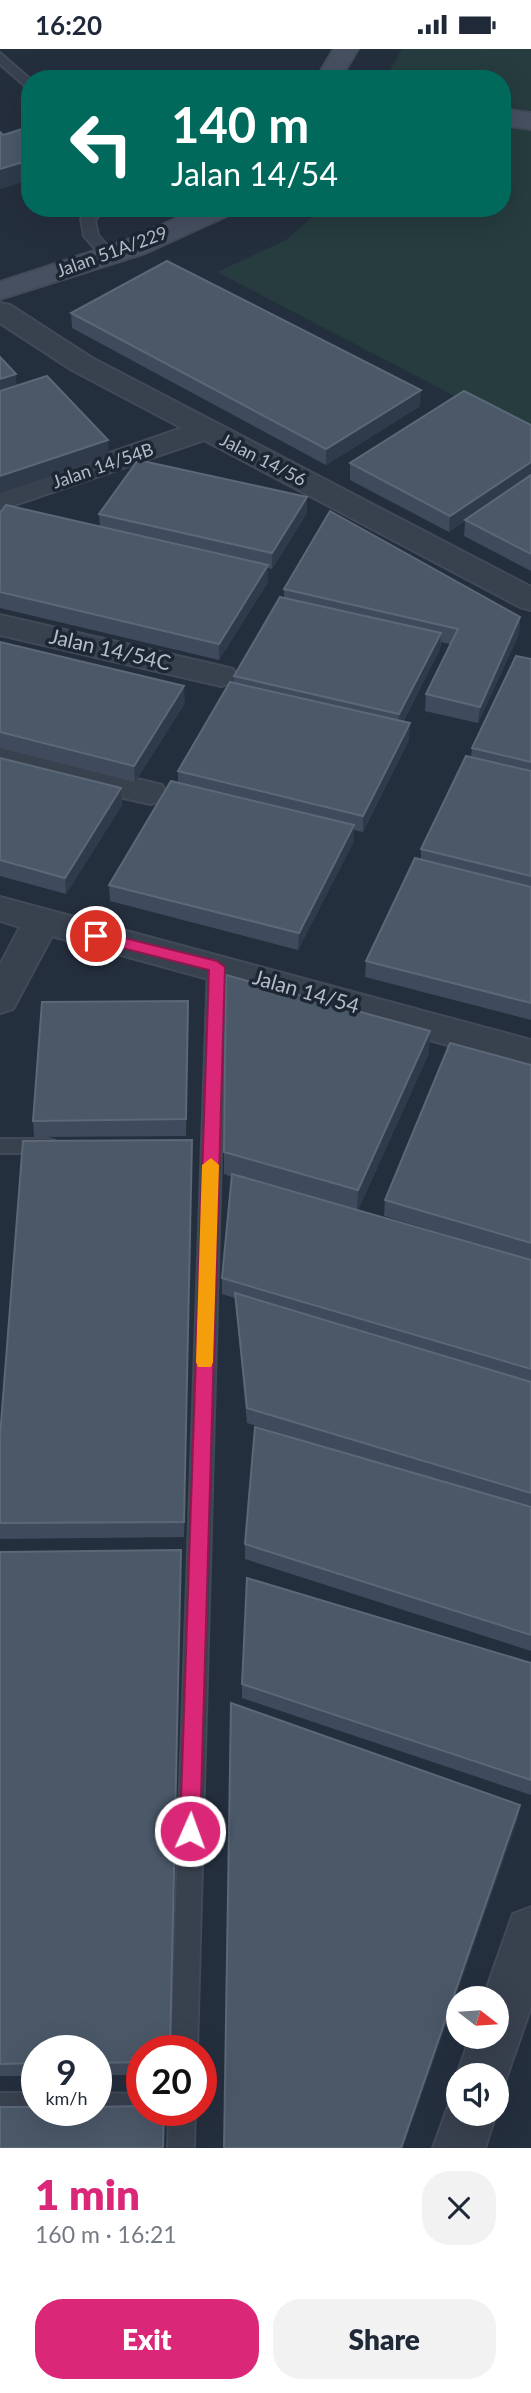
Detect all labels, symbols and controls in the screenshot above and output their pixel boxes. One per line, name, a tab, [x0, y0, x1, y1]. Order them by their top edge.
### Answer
text: 16:20	[35, 9, 102, 41]
text: 140 m	[171, 95, 309, 153]
icon: left	[56, 98, 147, 189]
text: Jalan 14/54	[171, 154, 338, 193]
street label: Jalan 51A/229	[53, 221, 170, 281]
street label: Jalan 14/56	[217, 428, 310, 490]
street label: Jalan 14/54B	[49, 437, 156, 493]
street label: Jalan 14/54C	[47, 622, 173, 675]
pin	[66, 906, 126, 966]
icon: arrive	[77, 917, 115, 955]
street label: Jalan 14/54	[250, 963, 363, 1018]
position arrow	[153, 1794, 227, 1868]
north arrow	[446, 1986, 509, 2049]
map controls	[446, 1986, 509, 2126]
speed limit sign: 20	[126, 2035, 217, 2126]
text: 9	[56, 2050, 77, 2092]
button: sound	[446, 2063, 509, 2126]
text: km/h	[45, 2087, 88, 2109]
text: 1 min	[35, 2169, 140, 2219]
button: close	[422, 2171, 496, 2245]
text: 160 m · 16:21	[35, 2220, 177, 2248]
button: Exit	[35, 2299, 259, 2379]
button: Share	[273, 2299, 496, 2379]

